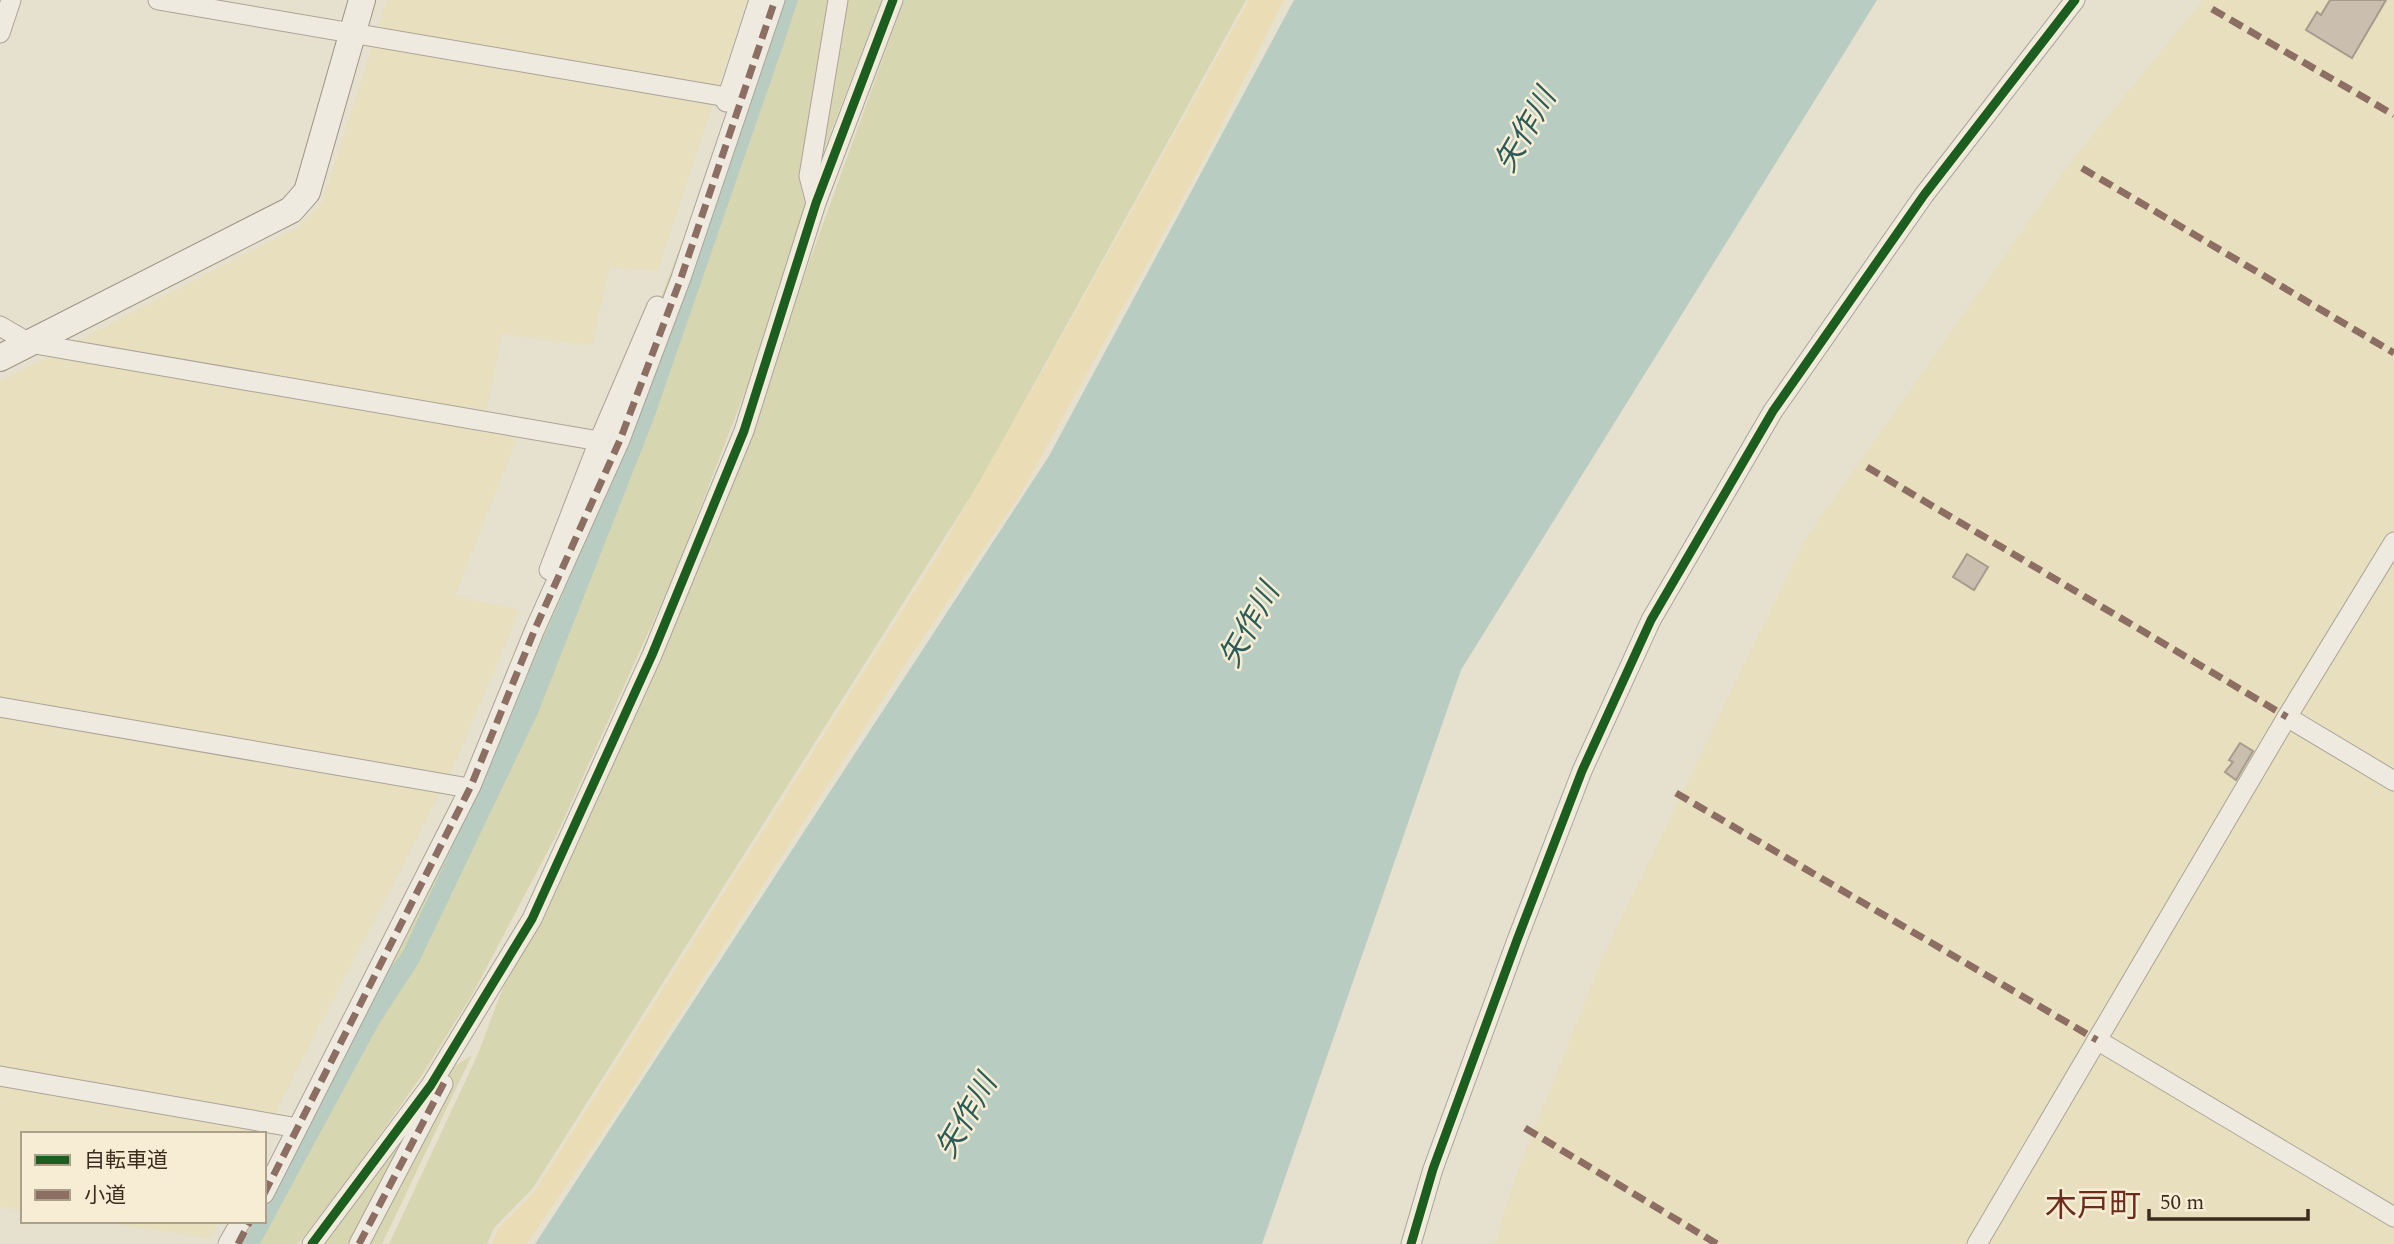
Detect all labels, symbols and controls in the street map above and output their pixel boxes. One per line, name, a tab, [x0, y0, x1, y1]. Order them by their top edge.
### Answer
water label: 矢作川	[1483, 77, 1570, 181]
water label: 矢作川	[1208, 572, 1293, 676]
water label: 矢作川	[924, 1063, 1011, 1167]
legend	[21, 1132, 266, 1223]
text: 自転車道	[84, 1145, 168, 1177]
scale bar	[2149, 1178, 2308, 1222]
text: 小道	[84, 1180, 126, 1212]
district label: 木戸町	[2045, 1182, 2141, 1231]
text: 50 m	[2160, 1187, 2204, 1219]

